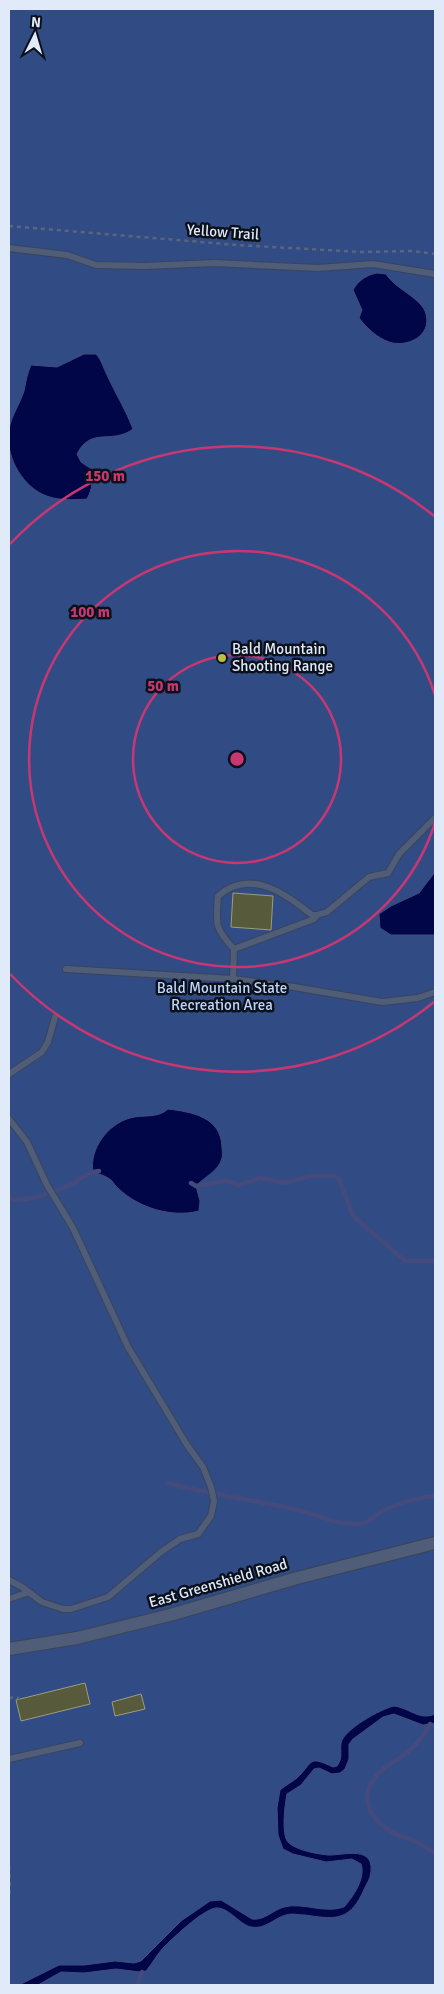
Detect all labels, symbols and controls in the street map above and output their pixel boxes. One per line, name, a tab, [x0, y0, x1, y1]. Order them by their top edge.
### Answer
north arrow	[10, 10, 60, 60]
text: N	[30, 14, 42, 31]
street label: Yellow Trail	[186, 220, 260, 244]
text: 150 m	[85, 467, 125, 485]
text: 100 m	[70, 603, 110, 621]
place label: Bald Mountain Shooting Range	[232, 640, 333, 675]
marker: Bald Mountain Shooting Range	[216, 652, 228, 664]
text: 50 m	[147, 677, 179, 695]
centre of rings	[228, 750, 246, 768]
park label: Bald Mountain State Recreation Area	[157, 979, 287, 1014]
street label: East Greenshield Road	[147, 1555, 289, 1611]

